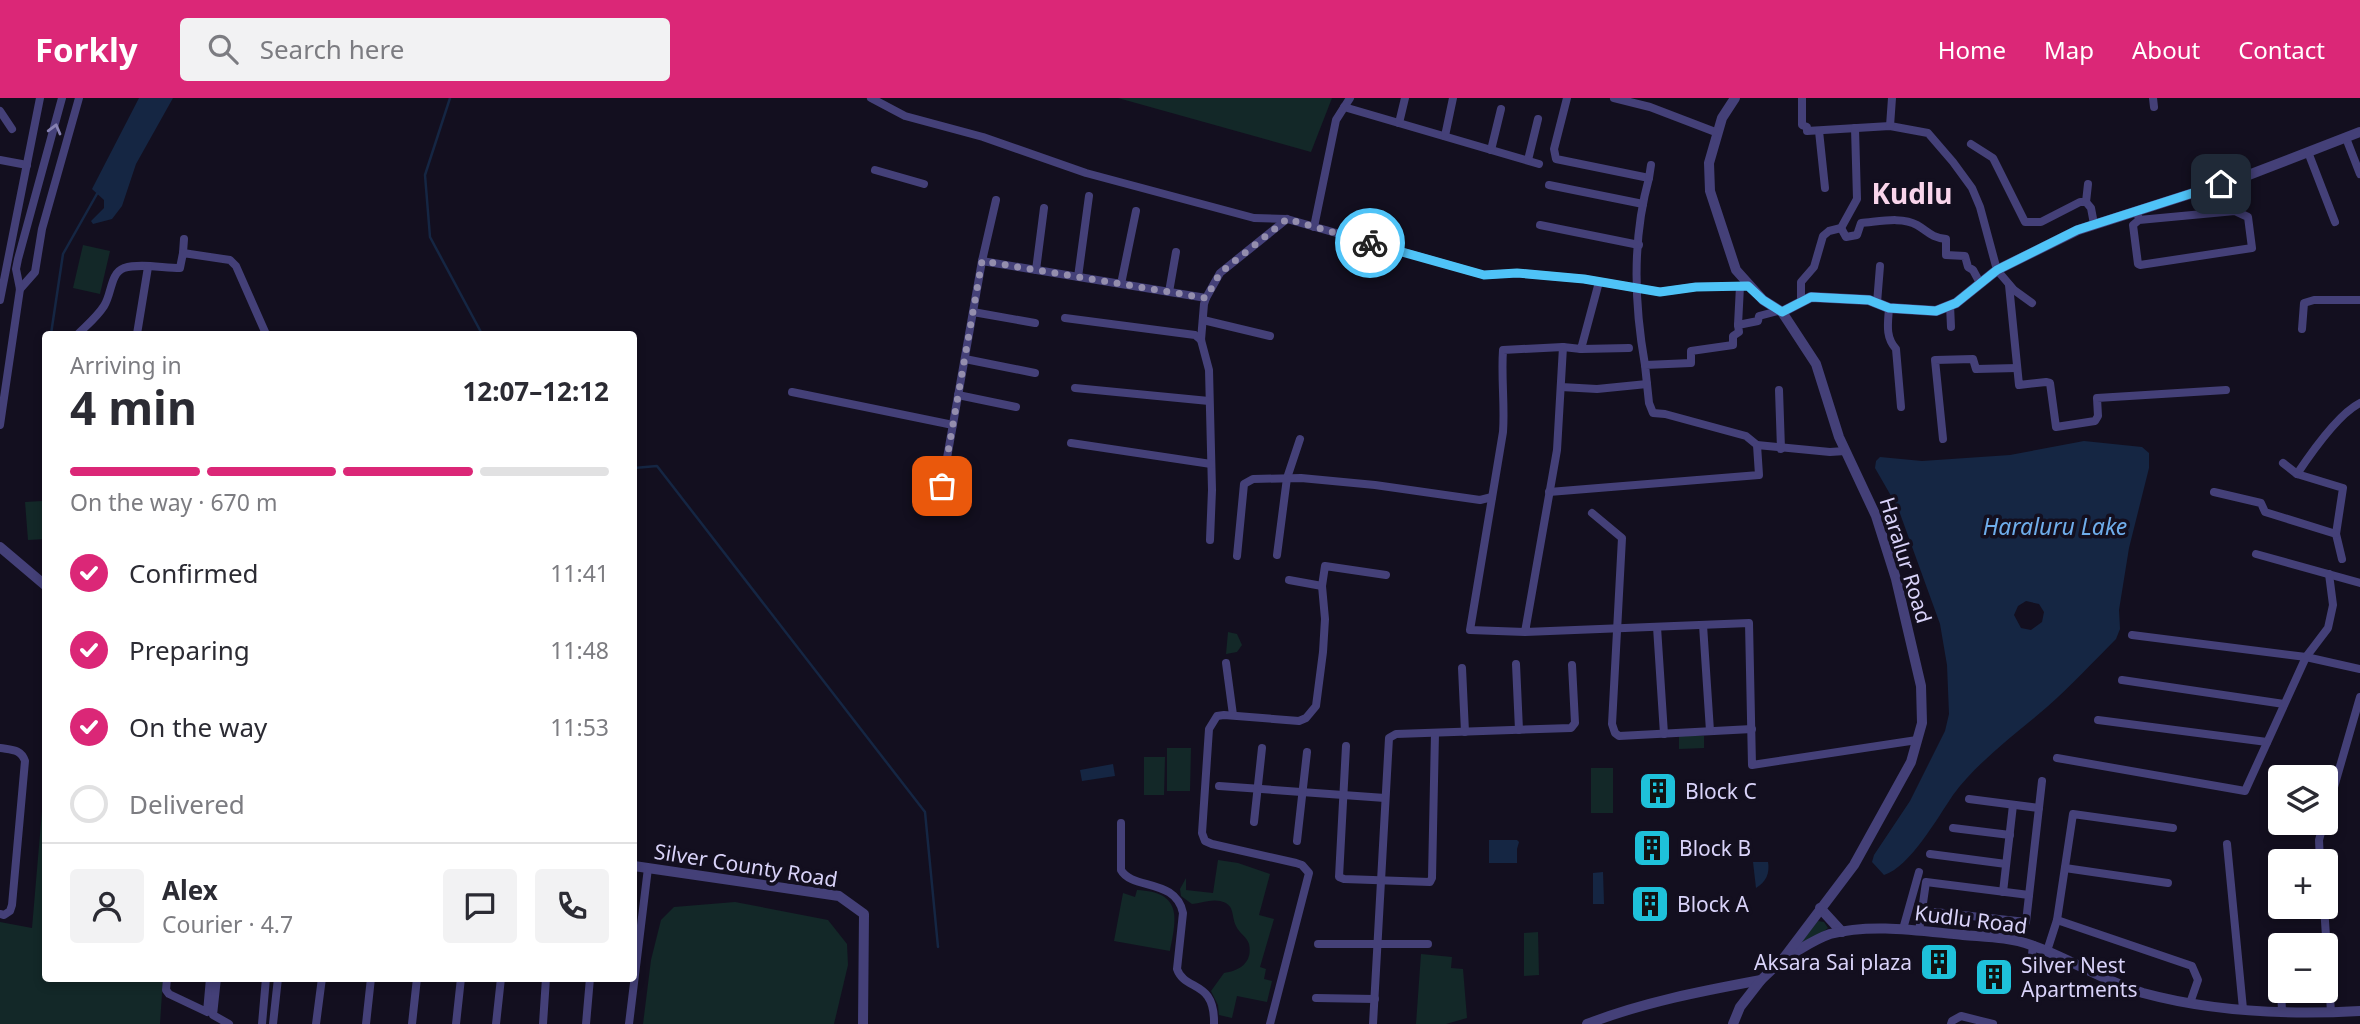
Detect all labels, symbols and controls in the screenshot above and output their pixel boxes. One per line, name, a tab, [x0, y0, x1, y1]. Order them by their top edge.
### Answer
search box	[180, 18, 670, 81]
text: Forkly	[35, 27, 138, 72]
icon: search	[204, 30, 242, 68]
text: Search here	[260, 31, 404, 67]
text: Home	[1938, 33, 2006, 66]
text: Map	[2044, 33, 2094, 66]
text: About	[2132, 33, 2200, 66]
text: Contact	[2238, 33, 2325, 66]
one-way arrow	[47, 123, 61, 135]
pin	[2191, 154, 2251, 214]
icon: home	[2202, 165, 2240, 203]
district label: Kudlu	[1871, 174, 1953, 212]
courier	[1335, 208, 1405, 278]
icon: bike	[1351, 224, 1389, 262]
text: Arriving in	[70, 349, 182, 381]
text: 12:07–12:12	[462, 373, 609, 409]
text: 4 min	[70, 376, 197, 438]
pin	[912, 456, 972, 516]
icon: bag	[923, 467, 961, 505]
text: On the way · 670 m	[70, 486, 277, 518]
street label: Haralur Road	[1874, 494, 1938, 626]
water label: Haraluru Lake	[1983, 510, 2127, 542]
icon: check	[70, 554, 108, 592]
text: Confirmed	[129, 555, 259, 591]
text: 11:41	[550, 557, 609, 589]
icon: check	[70, 631, 108, 669]
text: Preparing	[129, 632, 250, 668]
text: 11:48	[550, 634, 609, 666]
icon: check	[70, 708, 108, 746]
text: On the way	[129, 709, 267, 745]
text: 11:53	[550, 711, 609, 743]
map controls	[2268, 765, 2338, 1003]
button: layers	[2268, 765, 2338, 835]
building icon: Block C	[1637, 770, 1679, 812]
place label: Block C	[1685, 777, 1757, 805]
text: Delivered	[129, 786, 245, 822]
building icon: Block B	[1631, 827, 1673, 869]
place label: Block B	[1679, 834, 1751, 862]
street label: Silver County Road	[652, 837, 840, 893]
button: +	[2268, 849, 2338, 919]
button: person	[70, 869, 144, 943]
button: chat	[443, 869, 517, 943]
button: phone	[535, 869, 609, 943]
text: Alex	[162, 872, 218, 908]
building icon: Block A	[1629, 883, 1671, 925]
place label: Block A	[1677, 890, 1750, 918]
street label: Kudlu Road	[1913, 898, 2029, 940]
text: Courier · 4.7	[162, 908, 293, 940]
button: −	[2268, 933, 2338, 1003]
building icon: Aksara Sai plaza	[1918, 941, 1960, 983]
place label: Aksara Sai plaza	[1754, 948, 1912, 976]
place label: Silver Nest Apartments	[2021, 951, 2137, 1003]
building icon: Silver Nest Apartments	[1973, 956, 2015, 998]

